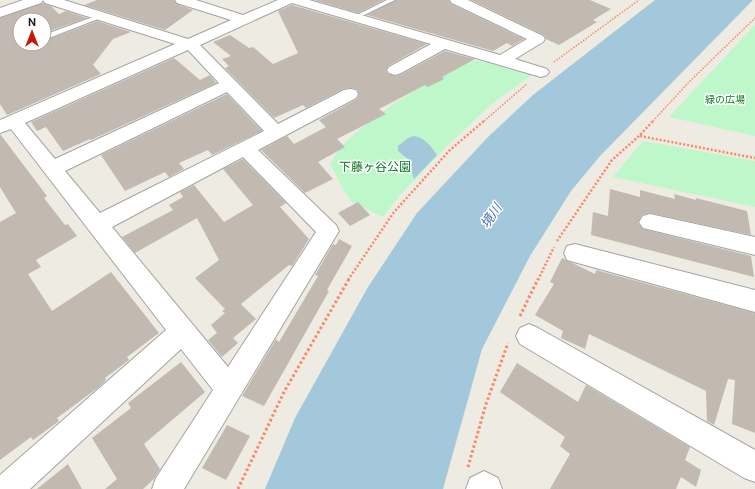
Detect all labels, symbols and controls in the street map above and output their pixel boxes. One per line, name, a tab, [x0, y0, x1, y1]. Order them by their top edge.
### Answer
north arrow	[12, 12, 52, 52]
text: N	[28, 15, 36, 29]
park label: 緑の広場	[705, 93, 745, 106]
park label: 下藤ヶ谷公園	[339, 159, 411, 175]
water label: 境川	[477, 199, 506, 232]

